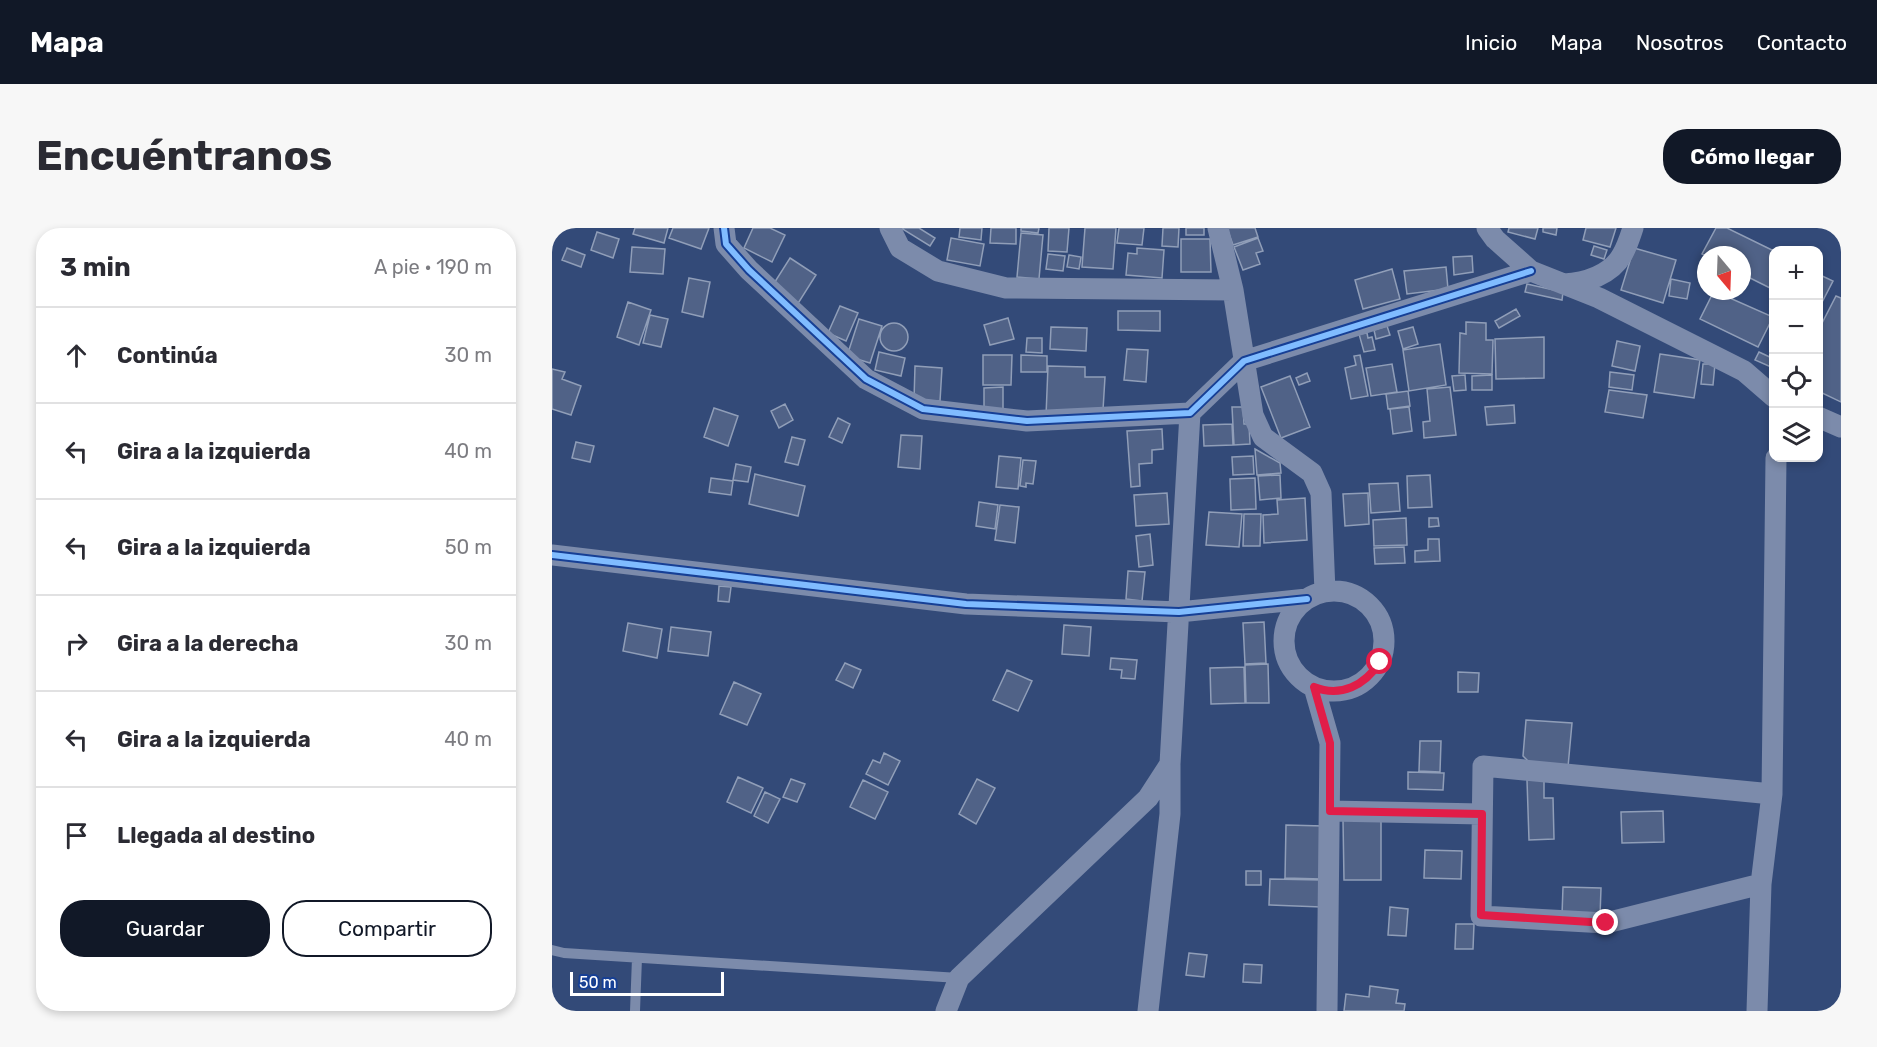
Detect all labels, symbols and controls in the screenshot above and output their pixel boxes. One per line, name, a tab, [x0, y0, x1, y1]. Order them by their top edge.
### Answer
text: Mapa	[30, 26, 104, 59]
text: Inicio	[1465, 30, 1517, 55]
text: Mapa	[1550, 30, 1603, 55]
text: Nosotros	[1636, 30, 1724, 55]
text: Contacto	[1757, 30, 1847, 55]
button: Cómo llegar	[1663, 129, 1841, 184]
text: Encuéntranos	[36, 131, 332, 181]
north arrow	[1697, 246, 1751, 300]
map controls	[1769, 246, 1823, 462]
button: +	[1769, 246, 1823, 300]
text: 3 min	[60, 252, 131, 283]
text: A pie · 190 m	[374, 255, 492, 279]
button: −	[1769, 300, 1823, 354]
icon: ahead	[60, 339, 93, 372]
text: Continúa	[117, 342, 218, 369]
text: 30 m	[445, 343, 492, 367]
button: locate	[1769, 354, 1823, 408]
button: layers	[1769, 408, 1823, 462]
icon: left	[60, 435, 93, 468]
text: Gira a la izquierda	[117, 438, 311, 465]
text: 40 m	[444, 439, 492, 463]
icon: left	[60, 531, 93, 564]
text: Gira a la izquierda	[117, 534, 311, 561]
text: 50 m	[445, 535, 492, 559]
icon: right	[60, 627, 93, 660]
text: Gira a la derecha	[117, 630, 298, 657]
text: 30 m	[445, 631, 492, 655]
route start	[1366, 648, 1392, 674]
icon: left	[60, 723, 93, 756]
text: Gira a la izquierda	[117, 726, 311, 753]
text: 40 m	[444, 727, 492, 751]
icon: arrive	[60, 819, 93, 852]
text: Llegada al destino	[117, 822, 315, 849]
button: Guardar	[60, 900, 270, 957]
button: Compartir	[282, 900, 492, 957]
route end	[1592, 909, 1618, 935]
scale bar	[570, 969, 724, 996]
text: 50 m	[579, 973, 617, 992]

